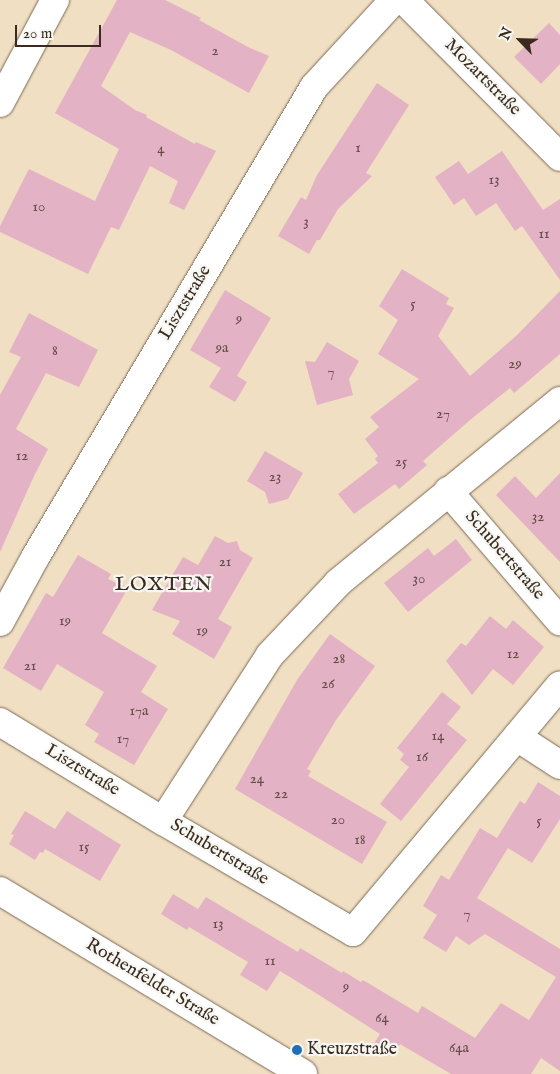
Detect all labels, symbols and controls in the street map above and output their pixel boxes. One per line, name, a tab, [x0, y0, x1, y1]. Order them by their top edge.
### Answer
scale bar	[18, 15, 104, 47]
north arrow	[495, 15, 545, 65]
text: 20 m	[23, 24, 52, 43]
text: N	[496, 25, 517, 43]
street label: Mozartstraße	[439, 35, 525, 121]
house number: 2	[211, 42, 219, 60]
house number: 1	[355, 139, 361, 157]
house number: 4	[157, 140, 165, 158]
house number: 13	[488, 171, 500, 189]
house number: 10	[33, 198, 45, 216]
house number: 3	[303, 213, 309, 231]
house number: 11	[538, 225, 550, 243]
street label: Lisztstraße	[155, 262, 217, 344]
house number: 5	[410, 295, 416, 313]
house number: 9	[236, 310, 242, 328]
house number: 9a	[215, 339, 229, 357]
house number: 8	[52, 342, 58, 360]
house number: 29	[508, 355, 522, 373]
house number: 7	[327, 363, 335, 381]
house number: 27	[436, 405, 450, 423]
house number: 12	[16, 447, 28, 465]
house number: 25	[395, 453, 407, 471]
house number: 23	[269, 468, 281, 486]
street label: Schubertstraße	[459, 507, 549, 605]
house number: 32	[532, 508, 544, 526]
house number: 21	[219, 553, 231, 571]
house number: 30	[413, 570, 425, 588]
district label: LOXTEN	[114, 572, 214, 596]
house number: 19	[59, 612, 71, 630]
house number: 19	[196, 622, 208, 640]
house number: 12	[507, 645, 519, 663]
house number: 28	[333, 650, 345, 668]
house number: 21	[24, 657, 36, 675]
house number: 26	[321, 675, 335, 693]
house number: 17a	[129, 702, 149, 720]
house number: 14	[432, 727, 444, 745]
house number: 17	[117, 730, 129, 748]
street label: Lisztstraße	[41, 740, 123, 802]
house number: 16	[416, 748, 428, 766]
house number: 24	[250, 770, 264, 788]
house number: 22	[274, 785, 288, 803]
house number: 20	[331, 811, 345, 829]
house number: 5	[536, 812, 542, 830]
street label: Schubertstraße	[166, 815, 272, 891]
house number: 18	[354, 831, 366, 849]
house number: 15	[78, 838, 90, 856]
house number: 7	[463, 905, 471, 923]
house number: 13	[212, 915, 224, 933]
street label: Rothenfelder Straße	[81, 935, 223, 1031]
house number: 11	[264, 952, 276, 970]
house number: 9	[343, 978, 349, 996]
house number: 64	[375, 1009, 389, 1027]
place label: Kreuzstraße	[307, 1039, 397, 1061]
house number: 64a	[449, 1039, 469, 1057]
marker: Kreuzstraße	[291, 1044, 303, 1056]

